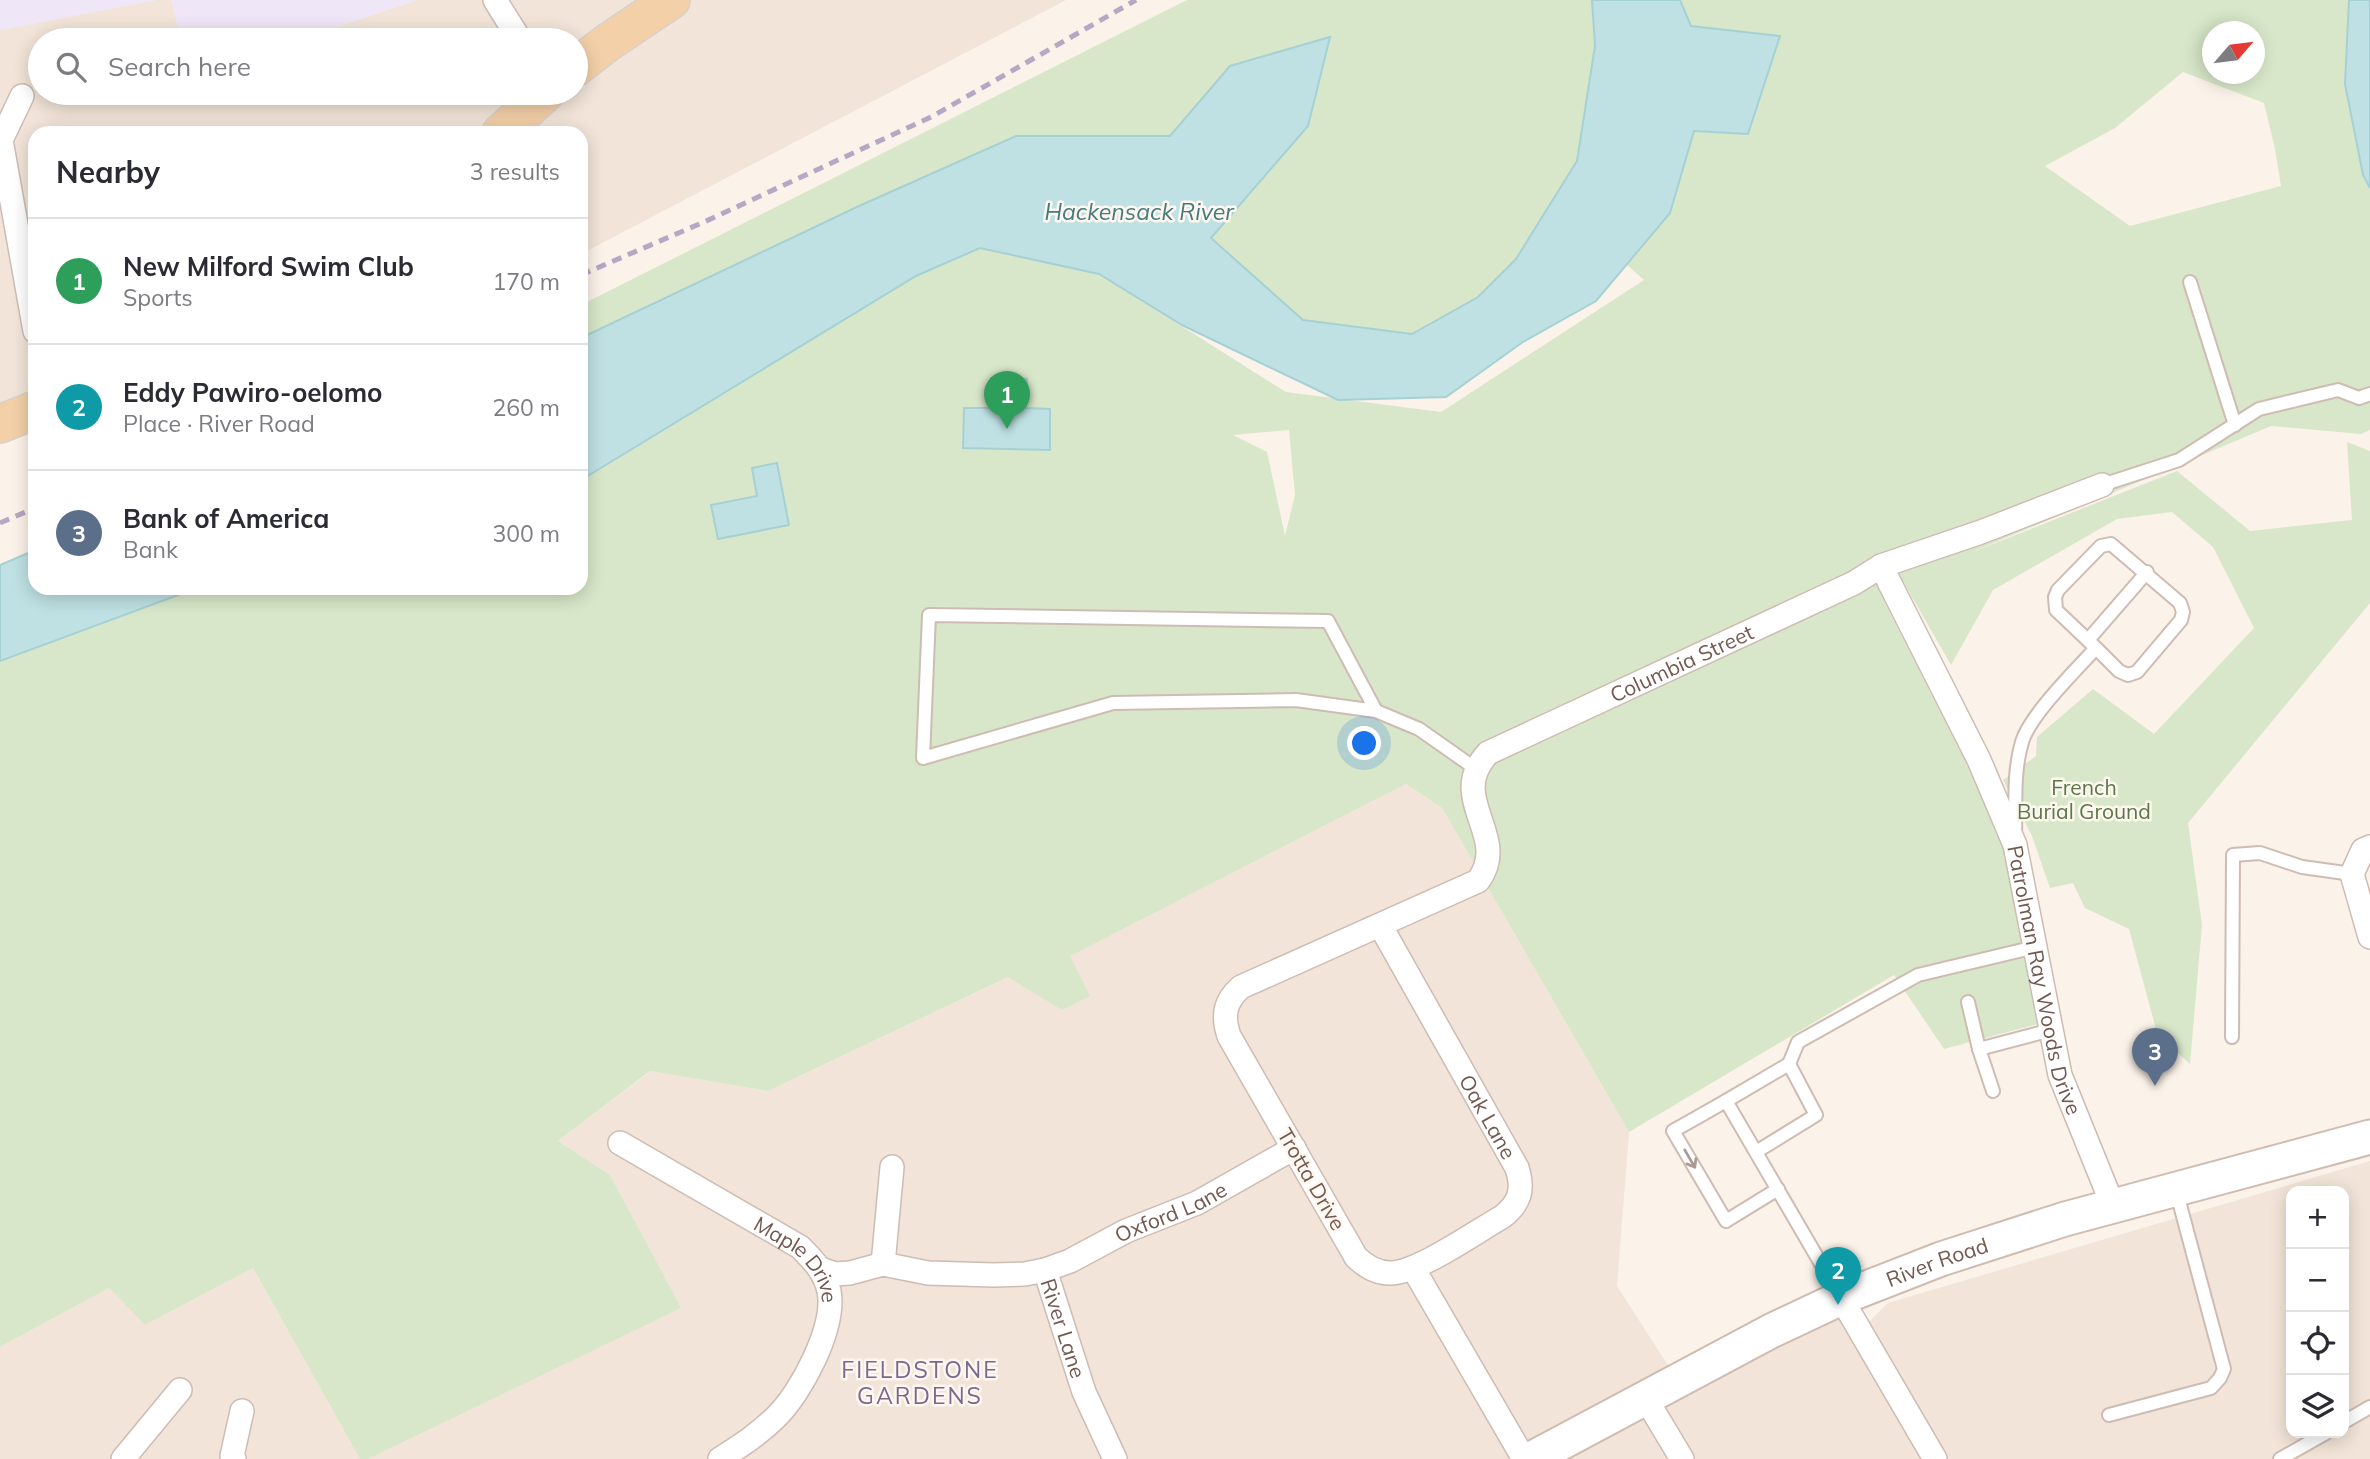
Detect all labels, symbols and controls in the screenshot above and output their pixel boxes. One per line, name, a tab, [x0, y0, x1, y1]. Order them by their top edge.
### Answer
north arrow	[2202, 21, 2265, 84]
search box	[28, 28, 588, 105]
icon: search	[52, 48, 90, 86]
text: Search here	[108, 50, 251, 83]
text: Nearby	[56, 153, 160, 191]
text: 3 results	[470, 157, 560, 186]
water label: Hackensack River	[1044, 197, 1235, 226]
text: New Milford Swim Club	[123, 250, 414, 283]
text: 1	[72, 267, 86, 296]
text: 170 m	[492, 267, 560, 296]
text: Sports	[123, 283, 193, 312]
pin: 1	[984, 371, 1030, 429]
text: Eddy Pawiro-oelomo	[123, 376, 382, 409]
text: 2	[72, 393, 86, 422]
text: 260 m	[492, 393, 560, 422]
text: Place · River Road	[123, 409, 315, 438]
text: Bank of America	[123, 502, 329, 535]
text: 3	[72, 519, 86, 548]
text: 300 m	[492, 519, 560, 548]
text: Bank	[123, 535, 178, 564]
street label: Columbia Street	[1606, 619, 1757, 708]
your location	[1347, 726, 1381, 760]
park label: French Burial Ground	[2017, 774, 2151, 824]
street label: Patrolman Ray Woods Drive	[2002, 843, 2088, 1119]
pin: 3	[2132, 1028, 2178, 1086]
street label: Oak Lane	[1454, 1070, 1522, 1164]
street label: Trotta Drive	[1272, 1123, 1352, 1235]
one-way arrow	[1684, 1148, 1697, 1169]
street label: Oxford Lane	[1110, 1176, 1231, 1248]
map controls	[2286, 1186, 2349, 1438]
button: +	[2286, 1186, 2349, 1249]
street label: Maple Drive	[749, 1210, 843, 1303]
street label: River Road	[1882, 1232, 1991, 1292]
pin: 2	[1815, 1247, 1861, 1305]
button: −	[2286, 1249, 2349, 1312]
street label: River Lane	[1036, 1275, 1092, 1381]
button: locate	[2286, 1312, 2349, 1375]
district label: FIELDSTONE GARDENS	[841, 1355, 999, 1410]
button: layers	[2286, 1375, 2349, 1438]

